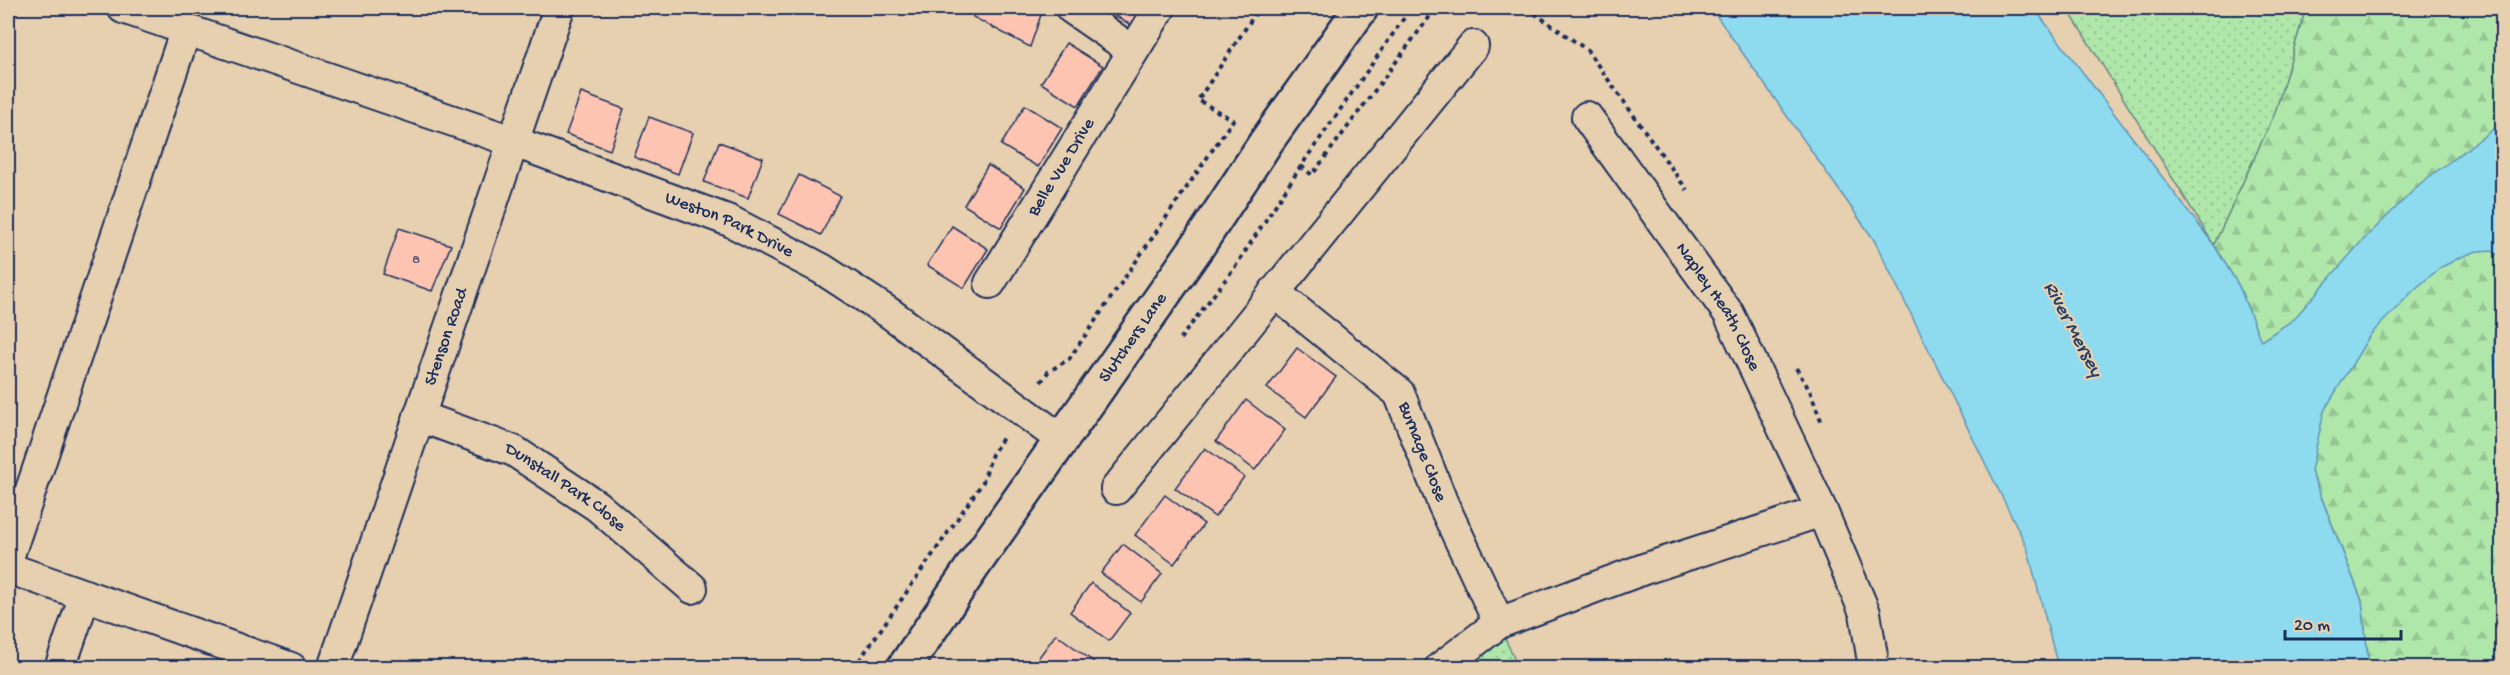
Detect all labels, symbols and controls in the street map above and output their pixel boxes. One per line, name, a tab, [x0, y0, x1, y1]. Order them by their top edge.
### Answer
street label: Belle Vue Drive	[1023, 114, 1100, 221]
street label: Weston Park Drive	[662, 187, 798, 263]
street label: Napley Heath Close	[1671, 239, 1765, 375]
house number: 8	[412, 251, 420, 269]
water label: River Mersey	[2037, 278, 2107, 383]
street label: Stenson Road	[420, 284, 473, 388]
street label: Slutchers Lane	[1094, 288, 1172, 387]
street label: Burnage Close	[1393, 398, 1452, 505]
street label: Dunstall Park Close	[501, 438, 630, 537]
scale bar	[2285, 603, 2400, 641]
text: 20 m	[2294, 616, 2330, 637]

